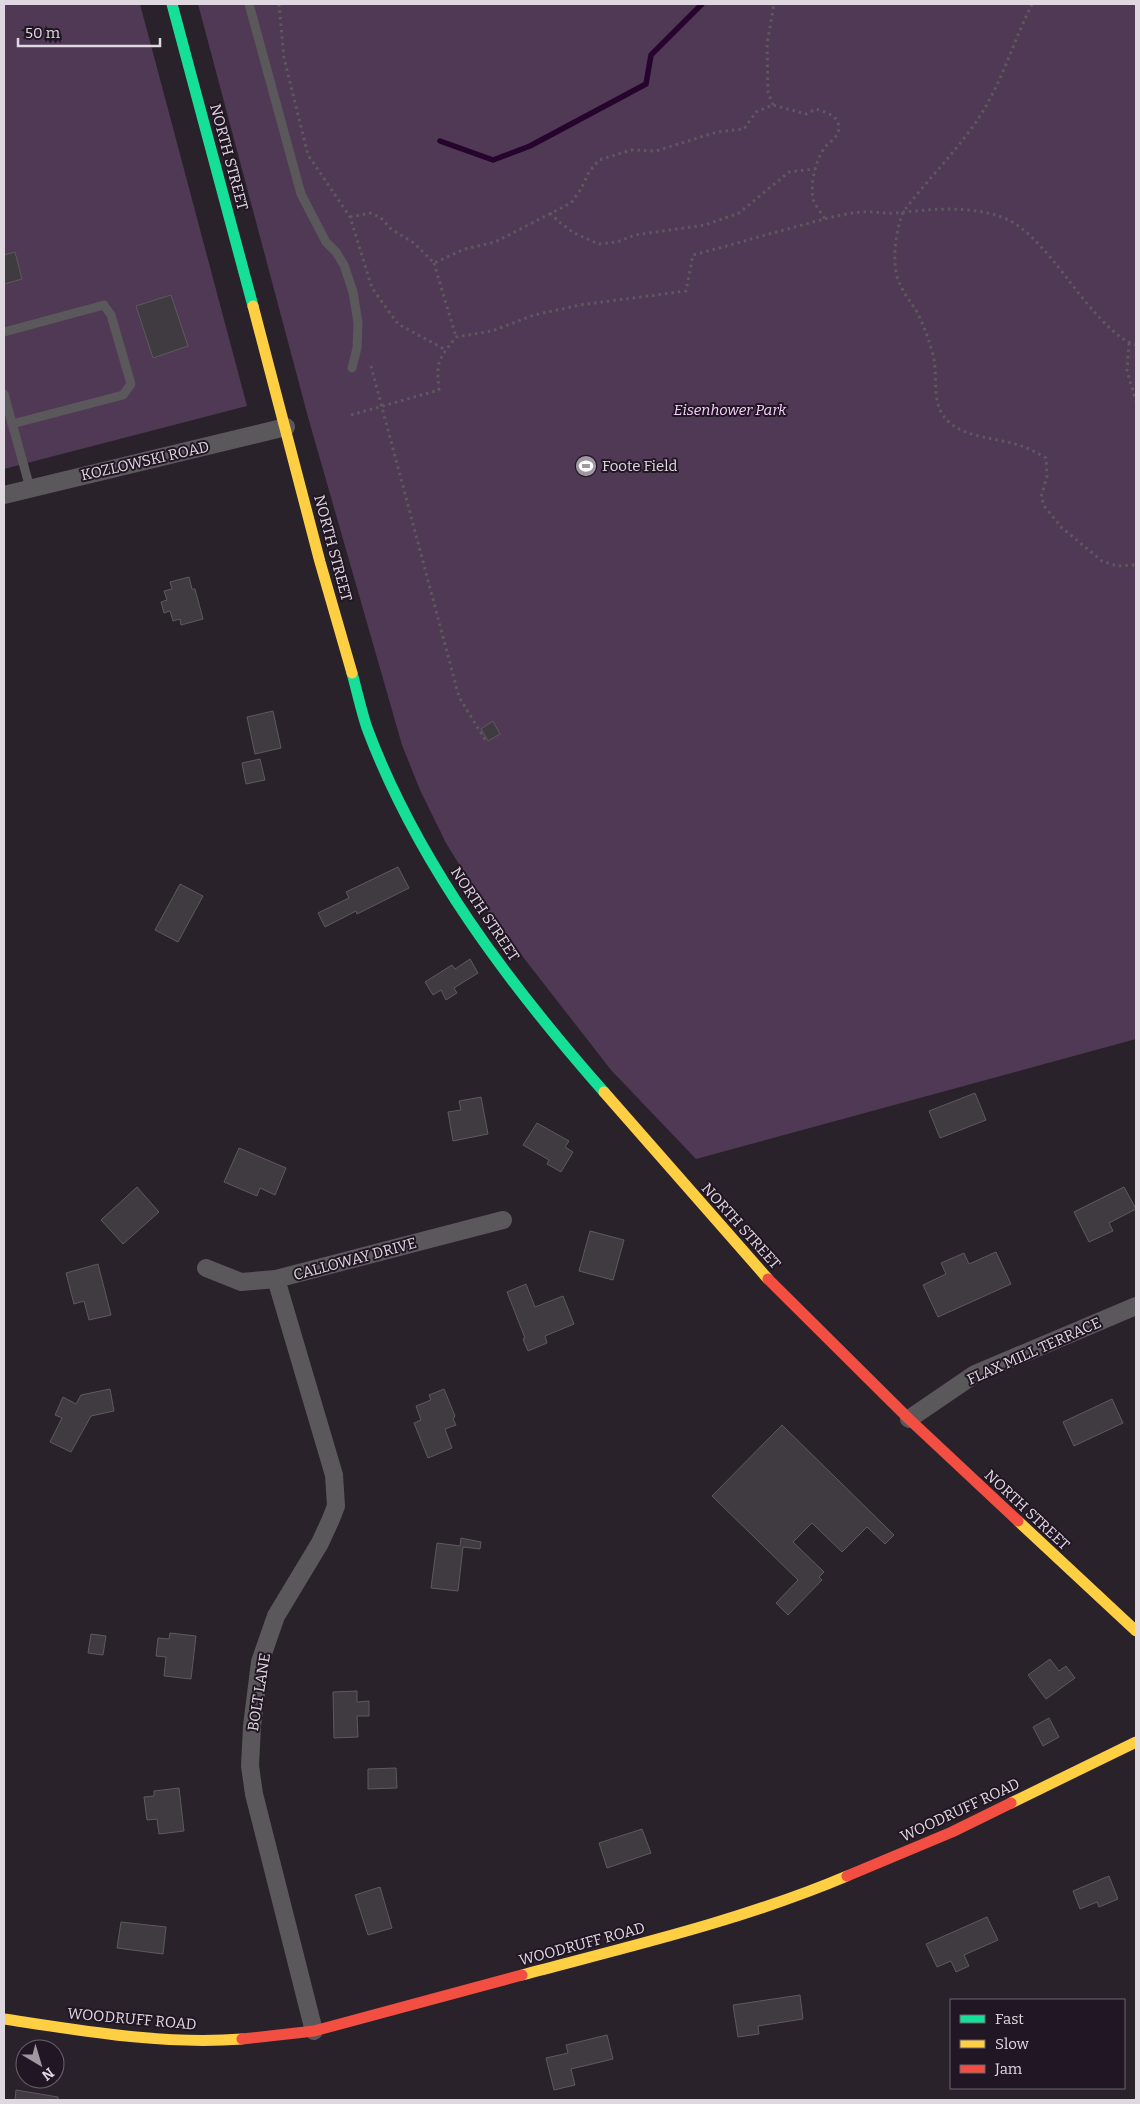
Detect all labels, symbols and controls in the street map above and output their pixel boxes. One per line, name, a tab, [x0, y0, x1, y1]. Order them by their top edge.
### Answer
scale bar	[18, 15, 160, 47]
text: 50 m	[25, 24, 61, 42]
street label: NORTH STREET	[206, 102, 252, 212]
park label: Eisenhower Park	[674, 401, 787, 419]
street label: KOZLOWSKI ROAD	[79, 438, 211, 484]
sports icon: Foote Field	[574, 454, 598, 478]
place label: Foote Field	[602, 457, 678, 475]
street label: NORTH STREET	[310, 493, 356, 603]
street label: NORTH STREET	[447, 864, 523, 965]
street label: NORTH STREET	[698, 1179, 784, 1273]
street label: CALLOWAY DRIVE	[292, 1234, 418, 1284]
street label: FLAX MILL TERRACE	[964, 1313, 1104, 1389]
street label: NORTH STREET	[981, 1466, 1073, 1554]
street label: BOLT LANE	[244, 1652, 274, 1732]
street label: WOODRUFF ROAD	[898, 1774, 1022, 1846]
street label: WOODRUFF ROAD	[517, 1919, 647, 1969]
legend	[950, 1999, 1125, 2089]
street label: WOODRUFF ROAD	[67, 2004, 197, 2034]
text: Fast	[995, 2010, 1024, 2028]
text: Slow	[995, 2035, 1030, 2053]
north arrow	[15, 2039, 65, 2089]
text: Jam	[994, 2060, 1023, 2078]
text: N	[38, 2064, 57, 2084]

